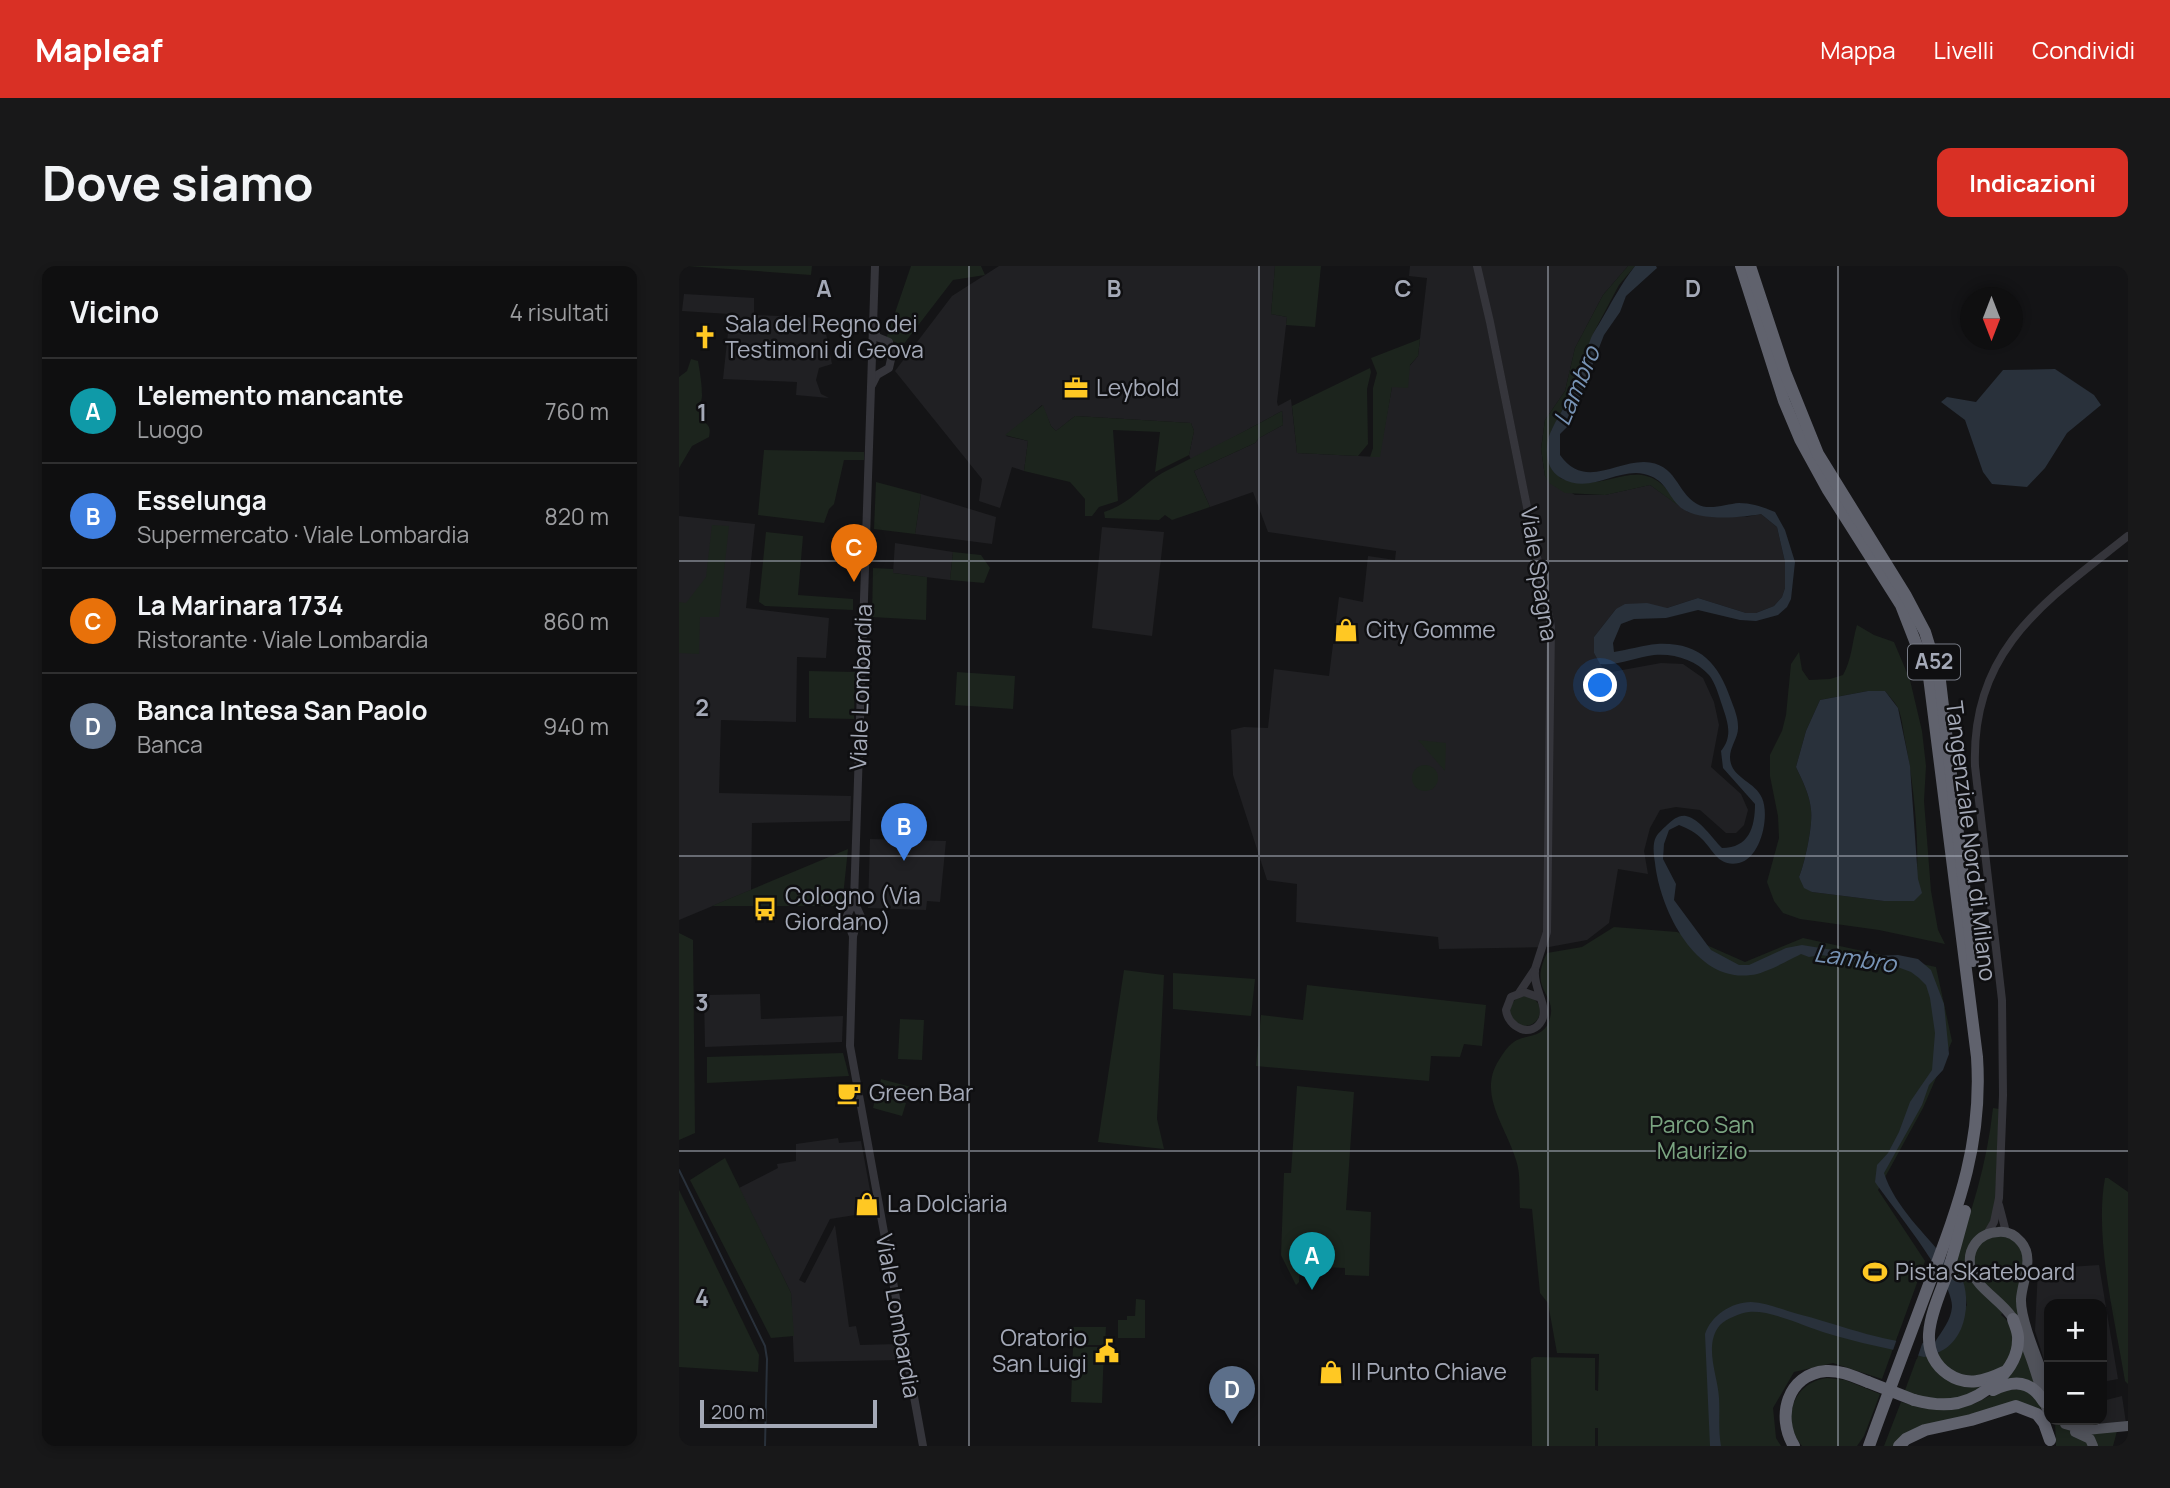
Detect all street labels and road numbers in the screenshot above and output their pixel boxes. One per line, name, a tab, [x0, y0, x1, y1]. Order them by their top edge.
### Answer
street label: Viale Spagna	[1514, 504, 1566, 643]
street label: Viale Lombardia	[841, 603, 879, 771]
road number: A52	[1908, 644, 1960, 680]
street label: Tangenziale Nord di Milano	[1939, 699, 2005, 983]
street label: Viale Lombardia	[869, 1231, 929, 1400]

